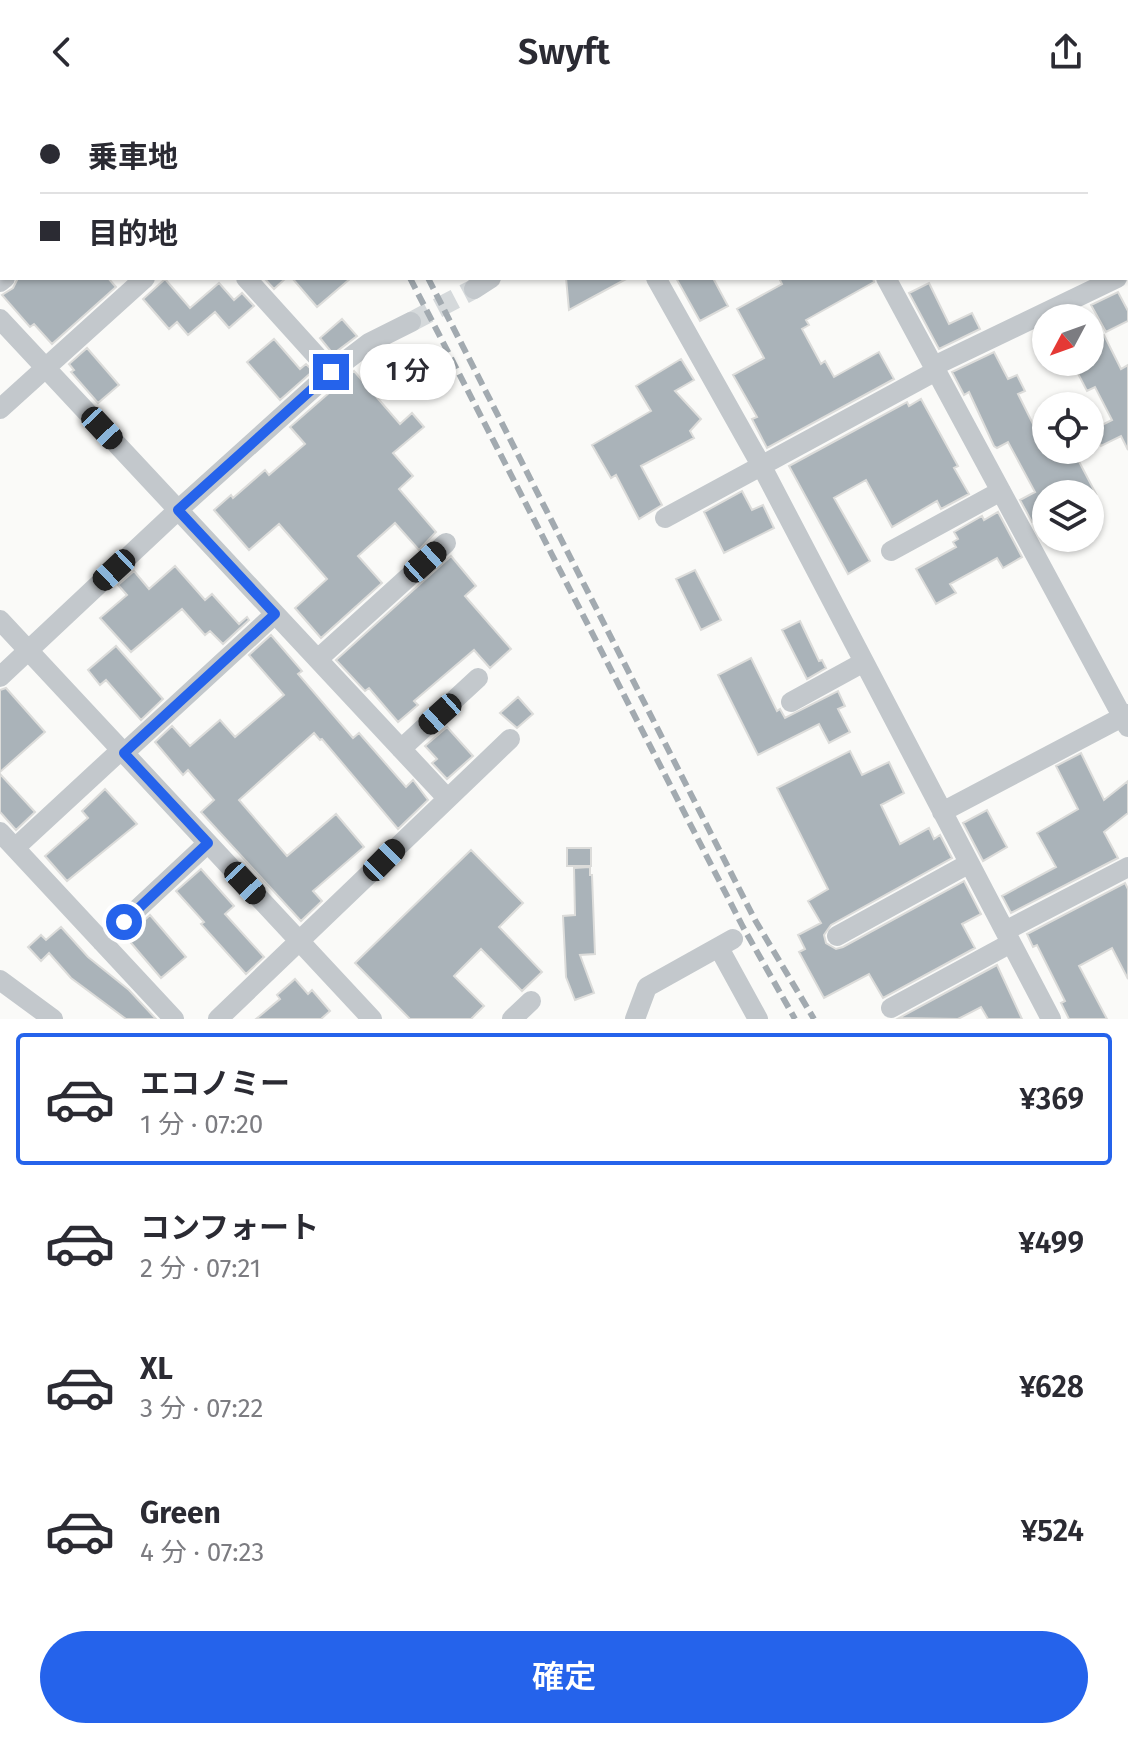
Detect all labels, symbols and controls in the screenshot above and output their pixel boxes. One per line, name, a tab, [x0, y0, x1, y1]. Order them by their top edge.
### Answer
icon: back	[40, 30, 84, 74]
text: Swyft	[518, 30, 610, 74]
icon: share	[1044, 30, 1088, 74]
text: 乗車地	[88, 139, 178, 175]
text: 目的地	[88, 216, 178, 252]
north arrow	[1032, 304, 1104, 376]
map controls	[1032, 304, 1104, 552]
callout: 1 分	[359, 344, 455, 400]
route end	[313, 354, 349, 390]
text: 1 分	[386, 356, 430, 387]
button: locate	[1032, 392, 1104, 464]
car	[77, 402, 127, 454]
button: layers	[1032, 480, 1104, 552]
car	[399, 537, 451, 587]
car	[88, 545, 140, 595]
car	[414, 689, 466, 739]
car	[359, 835, 409, 885]
car	[220, 857, 270, 909]
route start	[106, 904, 142, 940]
icon: car	[44, 1063, 116, 1135]
text: エコノミー	[140, 1066, 290, 1102]
text: ¥369	[1019, 1081, 1084, 1117]
text: 1 分 · 07:20	[140, 1109, 263, 1140]
icon: car	[44, 1207, 116, 1279]
text: コンフォート	[140, 1210, 319, 1246]
text: ¥499	[1019, 1225, 1084, 1261]
text: 2 分 · 07:21	[140, 1253, 261, 1284]
icon: car	[44, 1351, 116, 1423]
text: XL	[140, 1351, 173, 1387]
text: ¥628	[1019, 1369, 1084, 1405]
text: 3 分 · 07:22	[140, 1393, 263, 1424]
icon: car	[44, 1495, 116, 1567]
text: Green	[140, 1495, 221, 1531]
text: ¥524	[1021, 1513, 1084, 1549]
text: 4 分 · 07:23	[140, 1537, 264, 1568]
button: 確定	[40, 1631, 1088, 1723]

